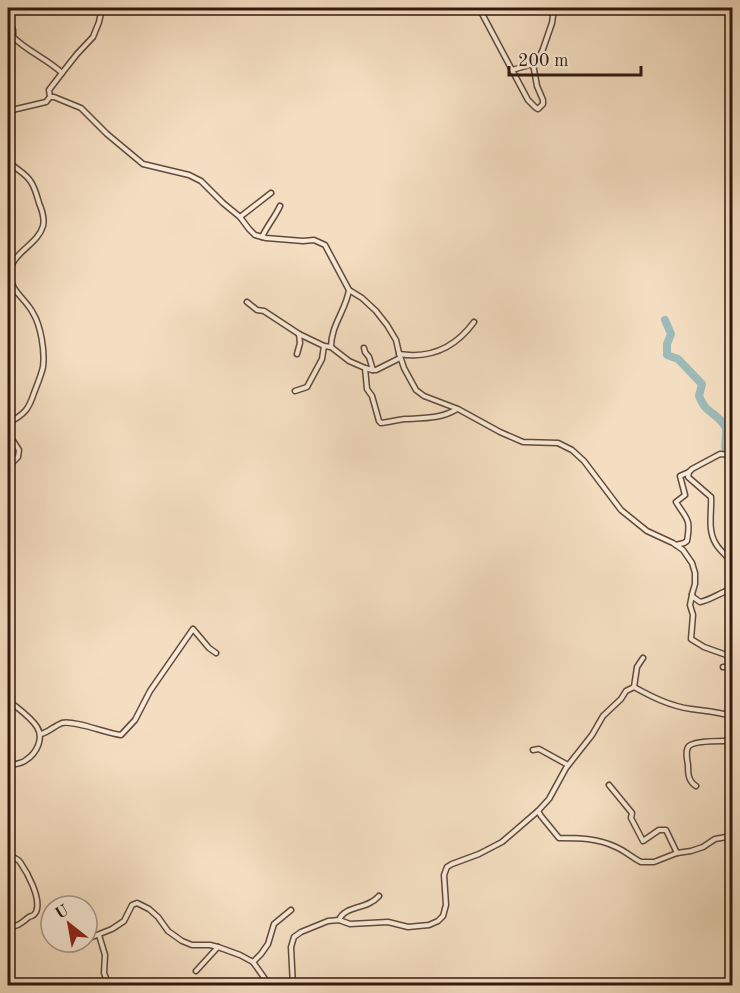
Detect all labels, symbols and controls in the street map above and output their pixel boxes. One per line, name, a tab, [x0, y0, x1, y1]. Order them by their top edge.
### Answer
scale bar	[509, 39, 641, 77]
text: 200 m	[518, 52, 569, 70]
north arrow	[39, 894, 99, 954]
text: U	[53, 903, 72, 923]

